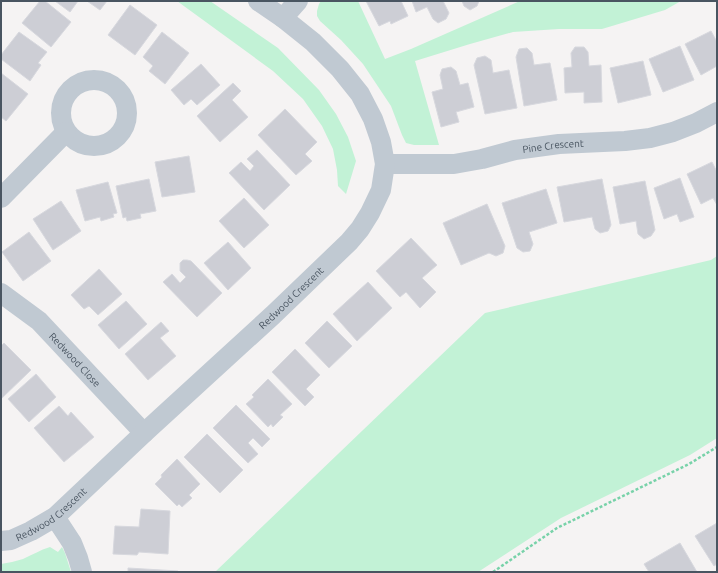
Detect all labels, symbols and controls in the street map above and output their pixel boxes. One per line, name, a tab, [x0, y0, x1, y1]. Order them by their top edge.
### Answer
street label: Pine Crescent	[522, 138, 584, 155]
street label: Redwood Crescent	[257, 265, 326, 331]
street label: Redwood Close	[47, 331, 103, 389]
street label: Redwood Crescent	[14, 485, 89, 543]

